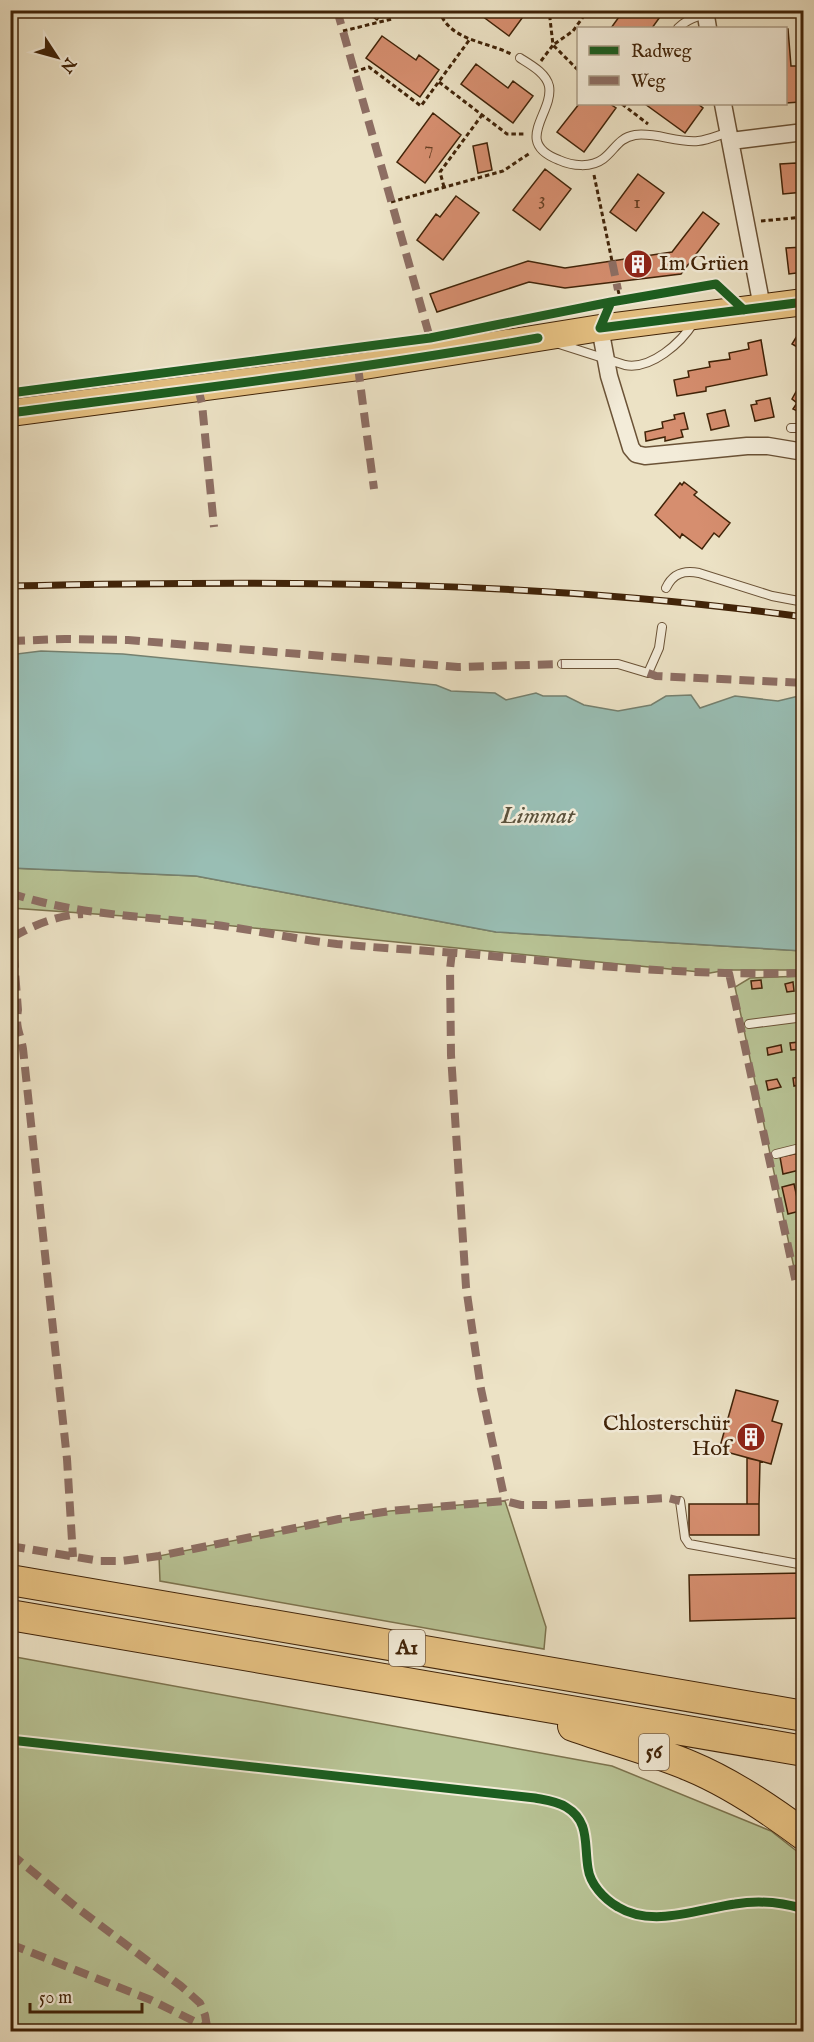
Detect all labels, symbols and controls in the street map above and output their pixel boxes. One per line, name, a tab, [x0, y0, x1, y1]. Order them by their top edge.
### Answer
north arrow	[27, 27, 87, 87]
legend	[577, 27, 787, 105]
text: Radweg	[631, 41, 692, 64]
text: N	[55, 52, 80, 76]
text: Weg	[631, 71, 666, 94]
house number: 7	[424, 136, 434, 161]
house number: 3	[538, 187, 546, 212]
house number: 1	[633, 190, 641, 215]
building icon: Im Grüen	[622, 248, 654, 280]
place label: Im Grüen	[659, 250, 749, 278]
water label: Limmat	[500, 801, 576, 832]
place label: Chlosterschür Hof	[603, 1410, 734, 1463]
building icon: Chlosterschür Hof	[735, 1421, 767, 1453]
road number: A1	[389, 1630, 425, 1666]
road number: 56	[639, 1734, 669, 1770]
scale bar	[30, 1976, 142, 2014]
text: 50 m	[39, 1987, 72, 2010]

